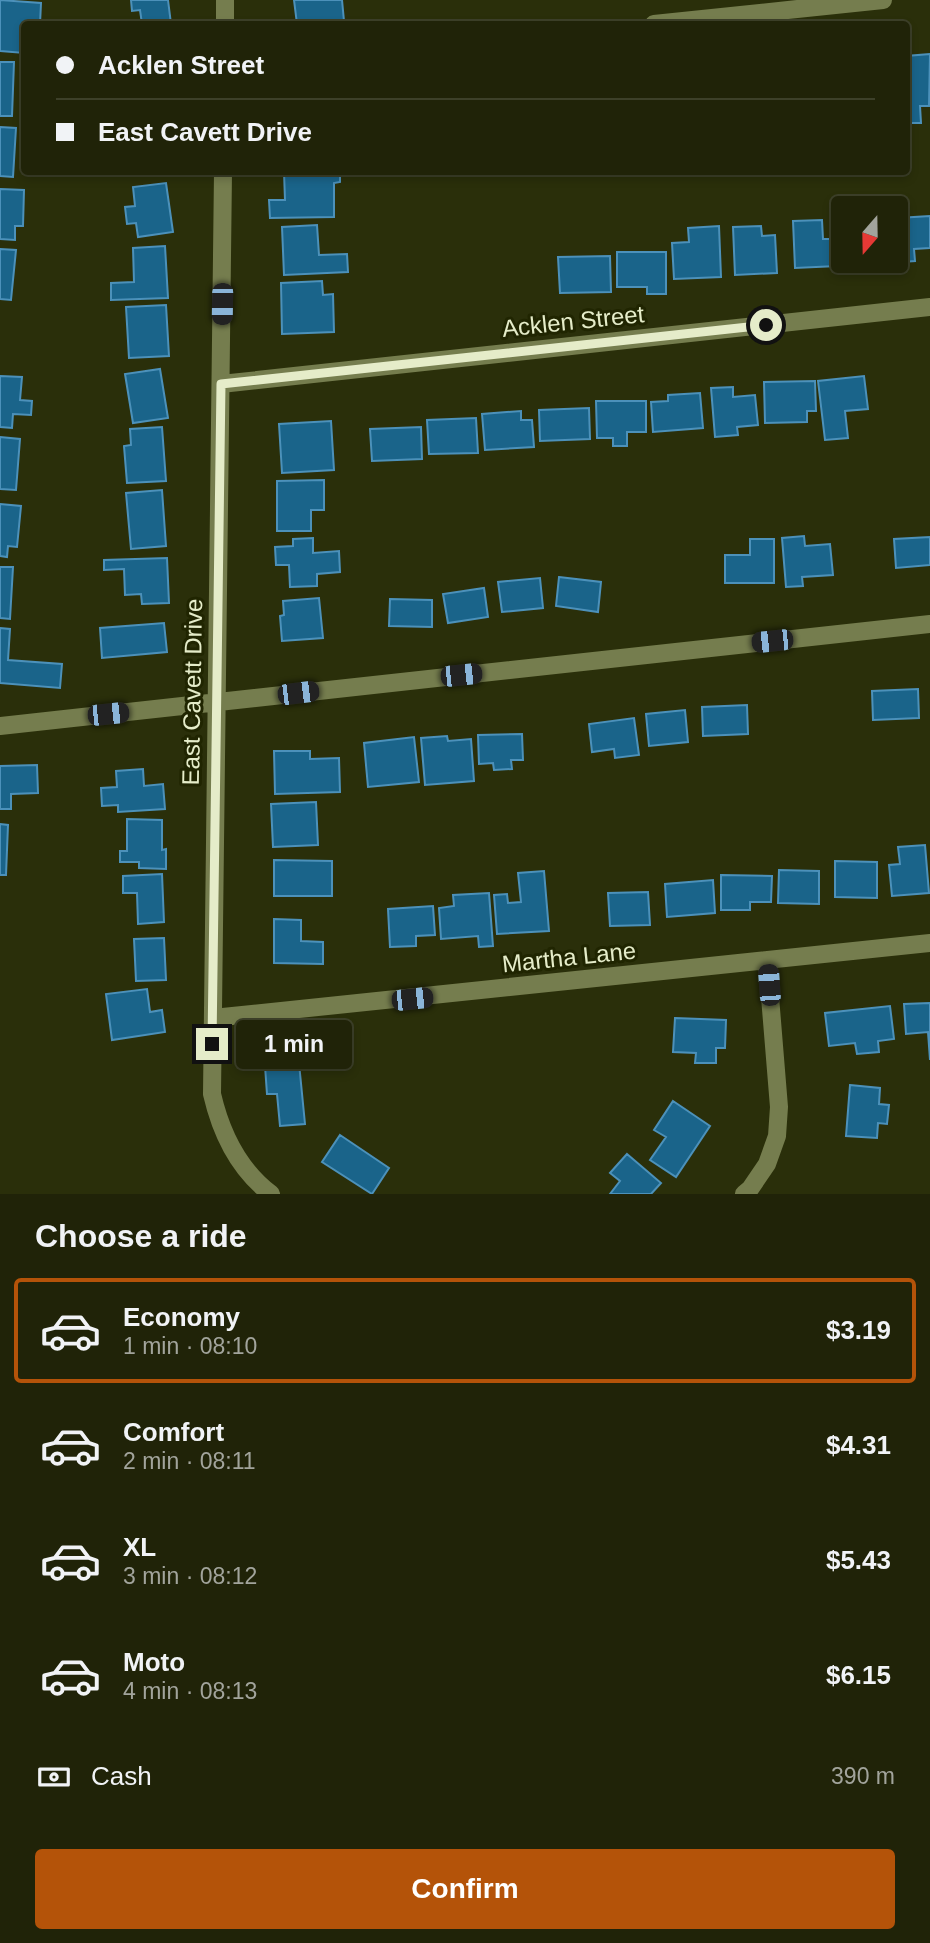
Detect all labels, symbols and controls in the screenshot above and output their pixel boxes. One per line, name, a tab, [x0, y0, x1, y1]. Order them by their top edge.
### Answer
text: Acklen Street	[98, 50, 264, 80]
text: East Cavett Drive	[98, 117, 312, 147]
north arrow	[831, 196, 908, 273]
map controls	[831, 196, 908, 273]
car	[212, 283, 233, 325]
street label: Acklen Street	[501, 300, 646, 342]
route start	[750, 309, 782, 341]
street label: East Cavett Drive	[177, 598, 207, 786]
car	[751, 628, 794, 654]
car	[440, 662, 483, 688]
car	[276, 680, 321, 706]
car	[87, 701, 130, 727]
street label: Martha Lane	[501, 937, 637, 977]
car	[758, 963, 781, 1007]
car	[391, 986, 434, 1012]
callout: 1 min	[236, 1020, 352, 1068]
route end	[196, 1028, 228, 1060]
text: 1 min	[264, 1031, 324, 1057]
text: Choose a ride	[35, 1218, 247, 1254]
icon: car	[39, 1299, 102, 1362]
text: Economy	[123, 1302, 240, 1332]
text: $3.19	[826, 1315, 891, 1345]
text: 1 min · 08:10	[123, 1333, 257, 1359]
icon: car	[39, 1414, 102, 1477]
text: Comfort	[123, 1417, 224, 1447]
text: $4.31	[826, 1430, 891, 1460]
text: 2 min · 08:11	[123, 1448, 256, 1474]
icon: car	[39, 1529, 102, 1592]
text: XL	[123, 1532, 156, 1562]
text: $5.43	[826, 1545, 891, 1575]
text: 3 min · 08:12	[123, 1563, 257, 1589]
icon: car	[39, 1644, 102, 1707]
text: Moto	[123, 1647, 185, 1677]
text: $6.15	[826, 1660, 891, 1690]
text: 4 min · 08:13	[123, 1678, 257, 1704]
icon: cash	[35, 1758, 73, 1796]
text: Cash	[91, 1761, 152, 1791]
text: 390 m	[831, 1763, 895, 1789]
button: Confirm	[35, 1849, 895, 1929]

